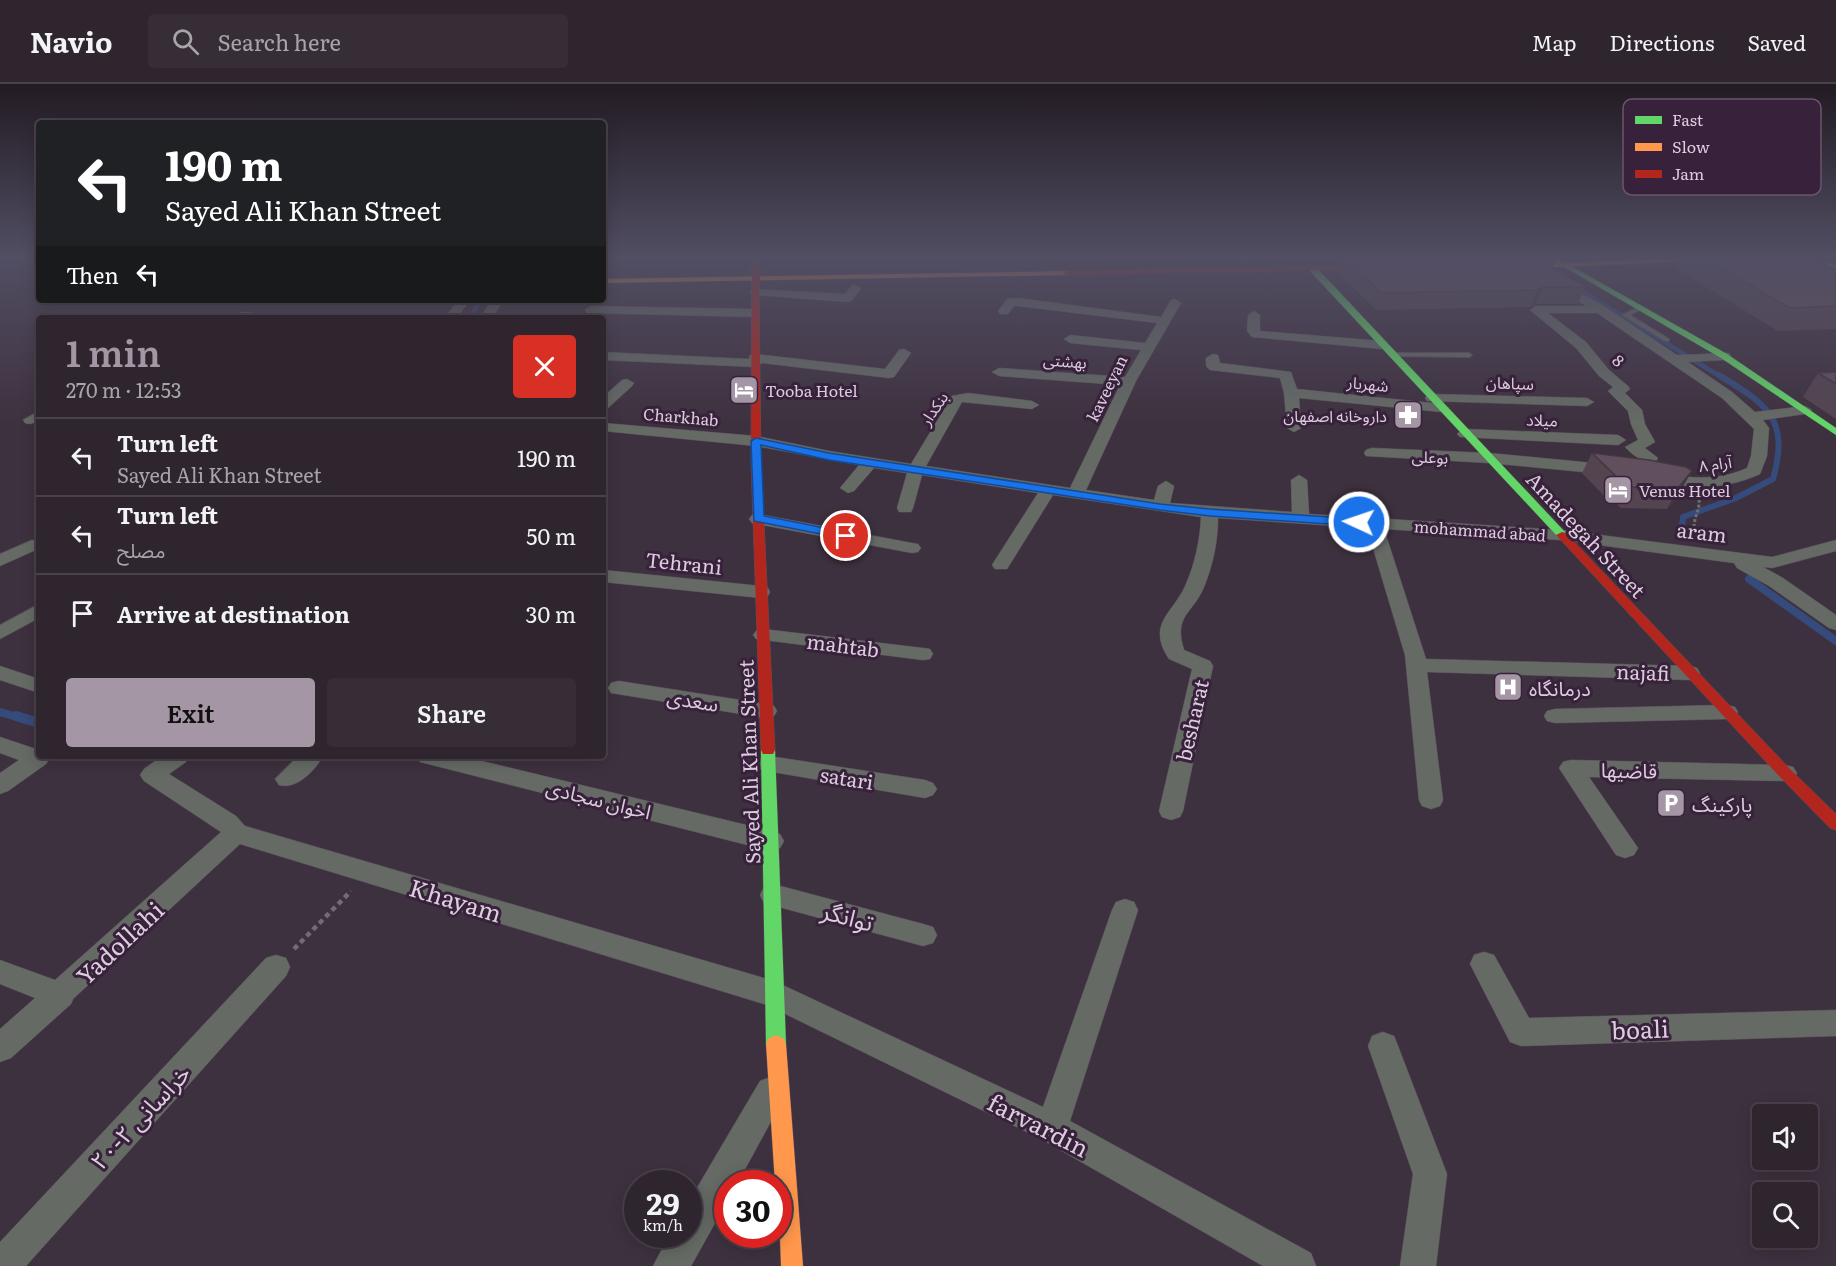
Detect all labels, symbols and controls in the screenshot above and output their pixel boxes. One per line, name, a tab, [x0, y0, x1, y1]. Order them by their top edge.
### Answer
search box	[148, 14, 568, 68]
text: Navio	[30, 20, 112, 62]
icon: search	[169, 25, 202, 58]
text: Search here	[217, 25, 341, 58]
text: Map	[1532, 26, 1577, 57]
text: Directions	[1610, 26, 1715, 57]
text: Saved	[1748, 26, 1806, 57]
legend	[1623, 99, 1821, 195]
text: Fast	[1672, 107, 1704, 131]
text: 190 m	[165, 132, 283, 194]
text: Slow	[1672, 134, 1710, 158]
icon: left	[66, 144, 144, 222]
text: Jam	[1672, 161, 1705, 185]
text: Sayed Ali Khan Street	[165, 189, 441, 229]
text: Then	[66, 258, 119, 291]
icon: left	[131, 258, 164, 291]
text: 1 min	[66, 325, 161, 378]
button: close	[513, 335, 576, 398]
street label: بهشتی	[1042, 347, 1088, 373]
street label: 8	[1607, 348, 1631, 372]
street label: kaveeyan	[1080, 350, 1133, 425]
street label: شهریار	[1345, 369, 1390, 397]
street label: سپاهان	[1486, 369, 1534, 395]
text: 270 m · 12:53	[66, 374, 182, 404]
hotel icon: Tooba Hotel	[728, 374, 760, 406]
place label: Tooba Hotel	[765, 378, 858, 402]
street label: بنکدار	[912, 386, 953, 431]
pharmacy icon: داروخانه اصفهان	[1392, 399, 1424, 431]
street label: Charkhab	[642, 401, 720, 431]
place label: داروخانه اصفهان	[1283, 403, 1387, 427]
street label: میلاد	[1526, 406, 1558, 432]
text: Turn left	[117, 426, 218, 459]
icon: left	[66, 441, 99, 474]
text: 190 m	[517, 441, 576, 474]
street label: بوعلی	[1411, 443, 1449, 469]
street label: ۸ آرام	[1697, 449, 1735, 479]
text: Sayed Ali Khan Street	[117, 459, 322, 489]
street label: Amadegah Street	[1520, 464, 1654, 604]
hotel icon: Venus Hotel	[1602, 474, 1634, 506]
place label: Venus Hotel	[1639, 478, 1730, 502]
position arrow	[1327, 490, 1391, 554]
text: Turn left	[117, 498, 218, 531]
pin	[820, 510, 871, 561]
street label: mohammad abad	[1413, 513, 1547, 547]
street label: aram	[1675, 513, 1729, 549]
icon: left	[66, 519, 99, 552]
text: 50 m	[526, 519, 576, 552]
icon: arrive	[829, 519, 862, 552]
text: مصلح	[117, 534, 165, 564]
street label: Tehrani	[644, 543, 724, 581]
icon: arrive	[66, 597, 99, 630]
text: Arrive at destination	[117, 597, 350, 630]
text: 30 m	[526, 597, 576, 630]
street label: mahtab	[805, 625, 881, 663]
street label: najafi	[1616, 655, 1670, 687]
street label: Sayed Ali Khan Street	[729, 659, 767, 865]
hospital icon: درمانگاه	[1492, 671, 1524, 703]
place label: درمانگاه	[1529, 672, 1591, 702]
street label: besharat	[1167, 676, 1215, 764]
button: Exit	[66, 678, 315, 747]
button: Share	[327, 678, 576, 747]
street label: سعدی	[665, 680, 721, 718]
street label: قاضیها	[1601, 754, 1657, 784]
street label: satari	[818, 758, 876, 796]
street label: اخوان سجادی	[543, 770, 655, 826]
parking icon: پارکینگ	[1655, 787, 1687, 819]
place label: پارکینگ	[1692, 788, 1752, 818]
street label: Khayam	[405, 868, 507, 930]
street label: توانگر	[817, 891, 878, 939]
street label: Yadollahi	[67, 892, 171, 992]
street label: boali	[1611, 1010, 1669, 1046]
street label: ۲۰-خراسانی ۲	[81, 1055, 197, 1177]
street label: farvardin	[982, 1084, 1096, 1164]
map controls	[1752, 1104, 1818, 1248]
button: sound	[1752, 1104, 1818, 1170]
speed limit sign: 30	[714, 1170, 792, 1248]
text: 29	[646, 1180, 680, 1224]
button: search	[1752, 1182, 1818, 1248]
text: km/h	[643, 1213, 683, 1236]

